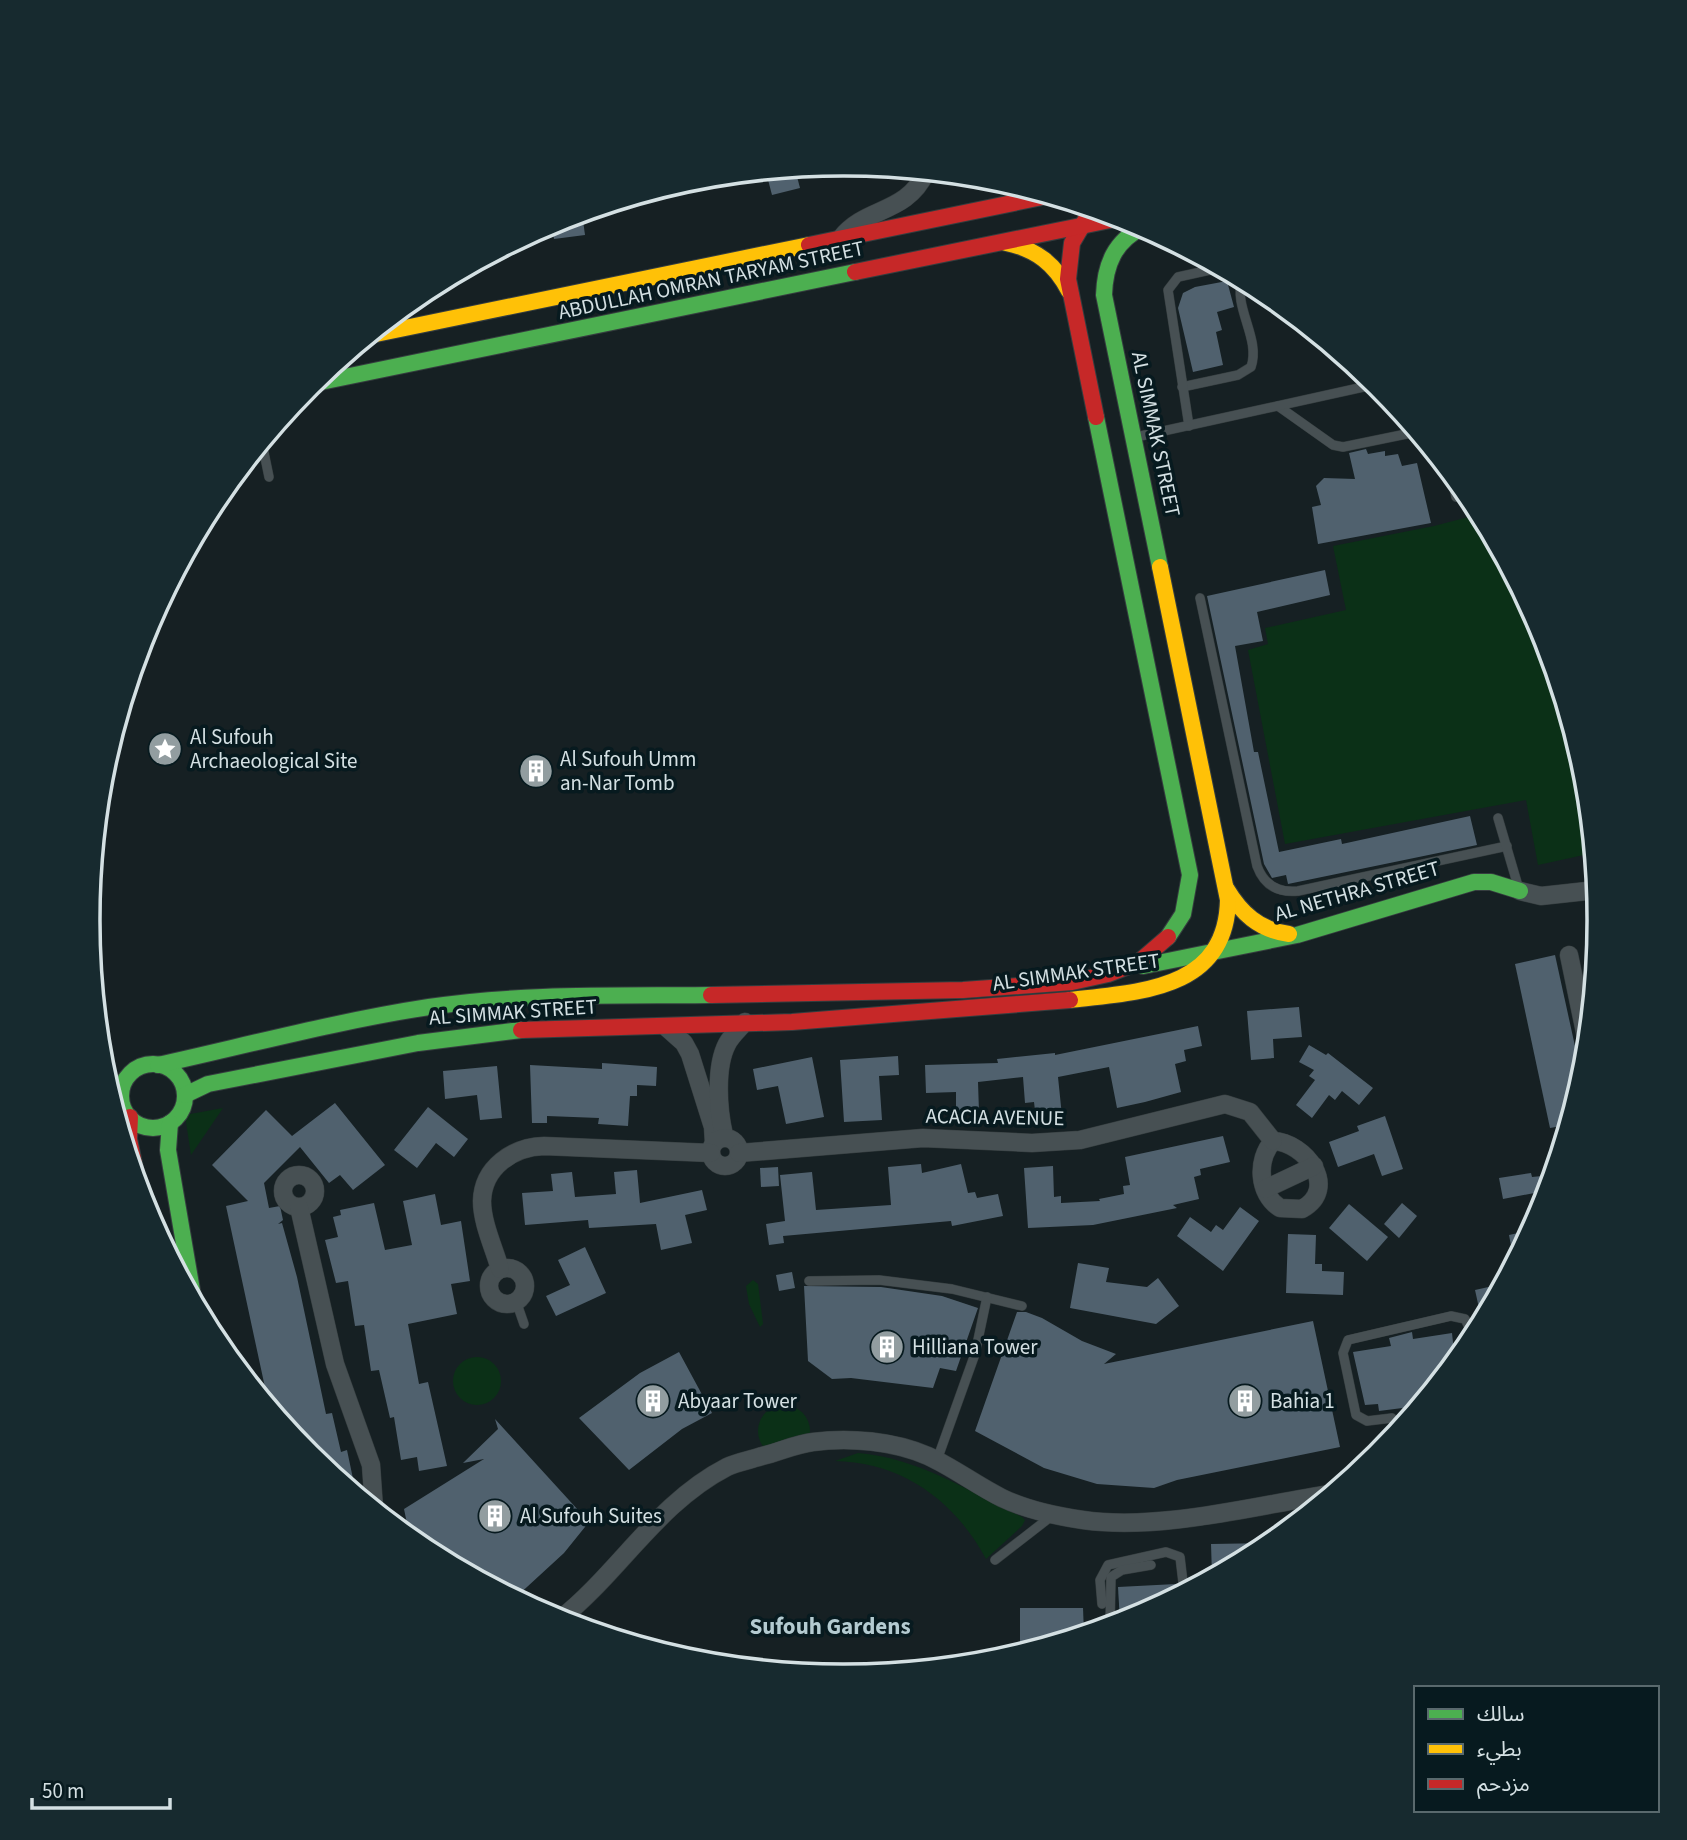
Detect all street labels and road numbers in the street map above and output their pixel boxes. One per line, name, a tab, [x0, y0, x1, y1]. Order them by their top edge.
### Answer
street label: ABDULLAH OMRAN TARYAM STREET	[555, 233, 867, 327]
street label: AL SIMMAK STREET	[1124, 349, 1188, 519]
street label: AL NETHRA STREET	[1271, 853, 1443, 929]
street label: AL SIMMAK STREET	[991, 945, 1161, 999]
street label: AL SIMMAK STREET	[428, 991, 598, 1033]
street label: ACACIA AVENUE	[925, 1101, 1065, 1133]

